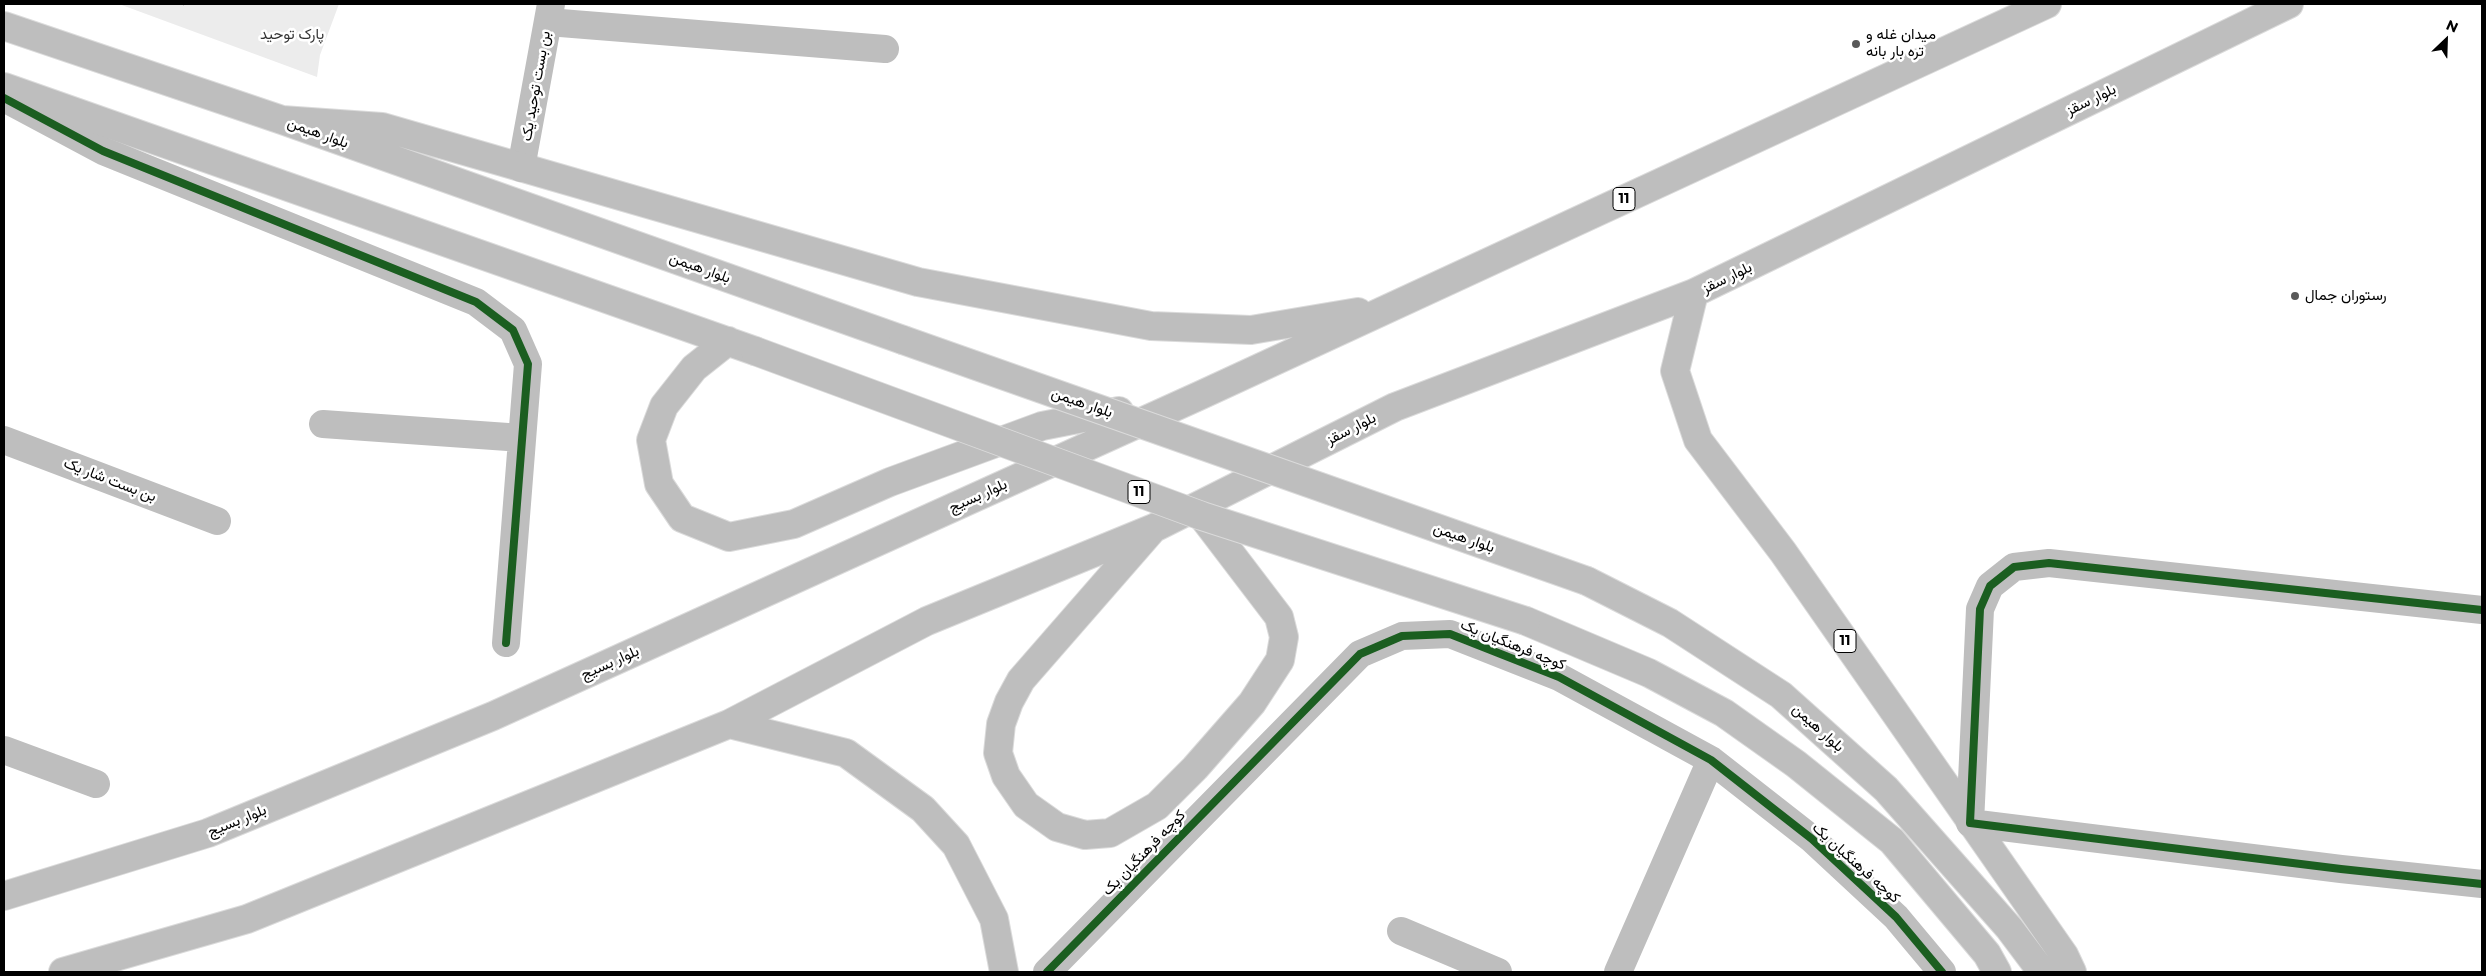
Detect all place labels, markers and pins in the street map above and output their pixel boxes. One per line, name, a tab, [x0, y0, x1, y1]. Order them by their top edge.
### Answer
place label: میدان غله و تره بار بانه	[1866, 26, 1936, 61]
marker: میدان غله و تره بار بانه	[1850, 38, 1862, 50]
place label: رستوران جمال	[2305, 287, 2387, 305]
marker: رستوران جمال	[2289, 290, 2301, 302]

